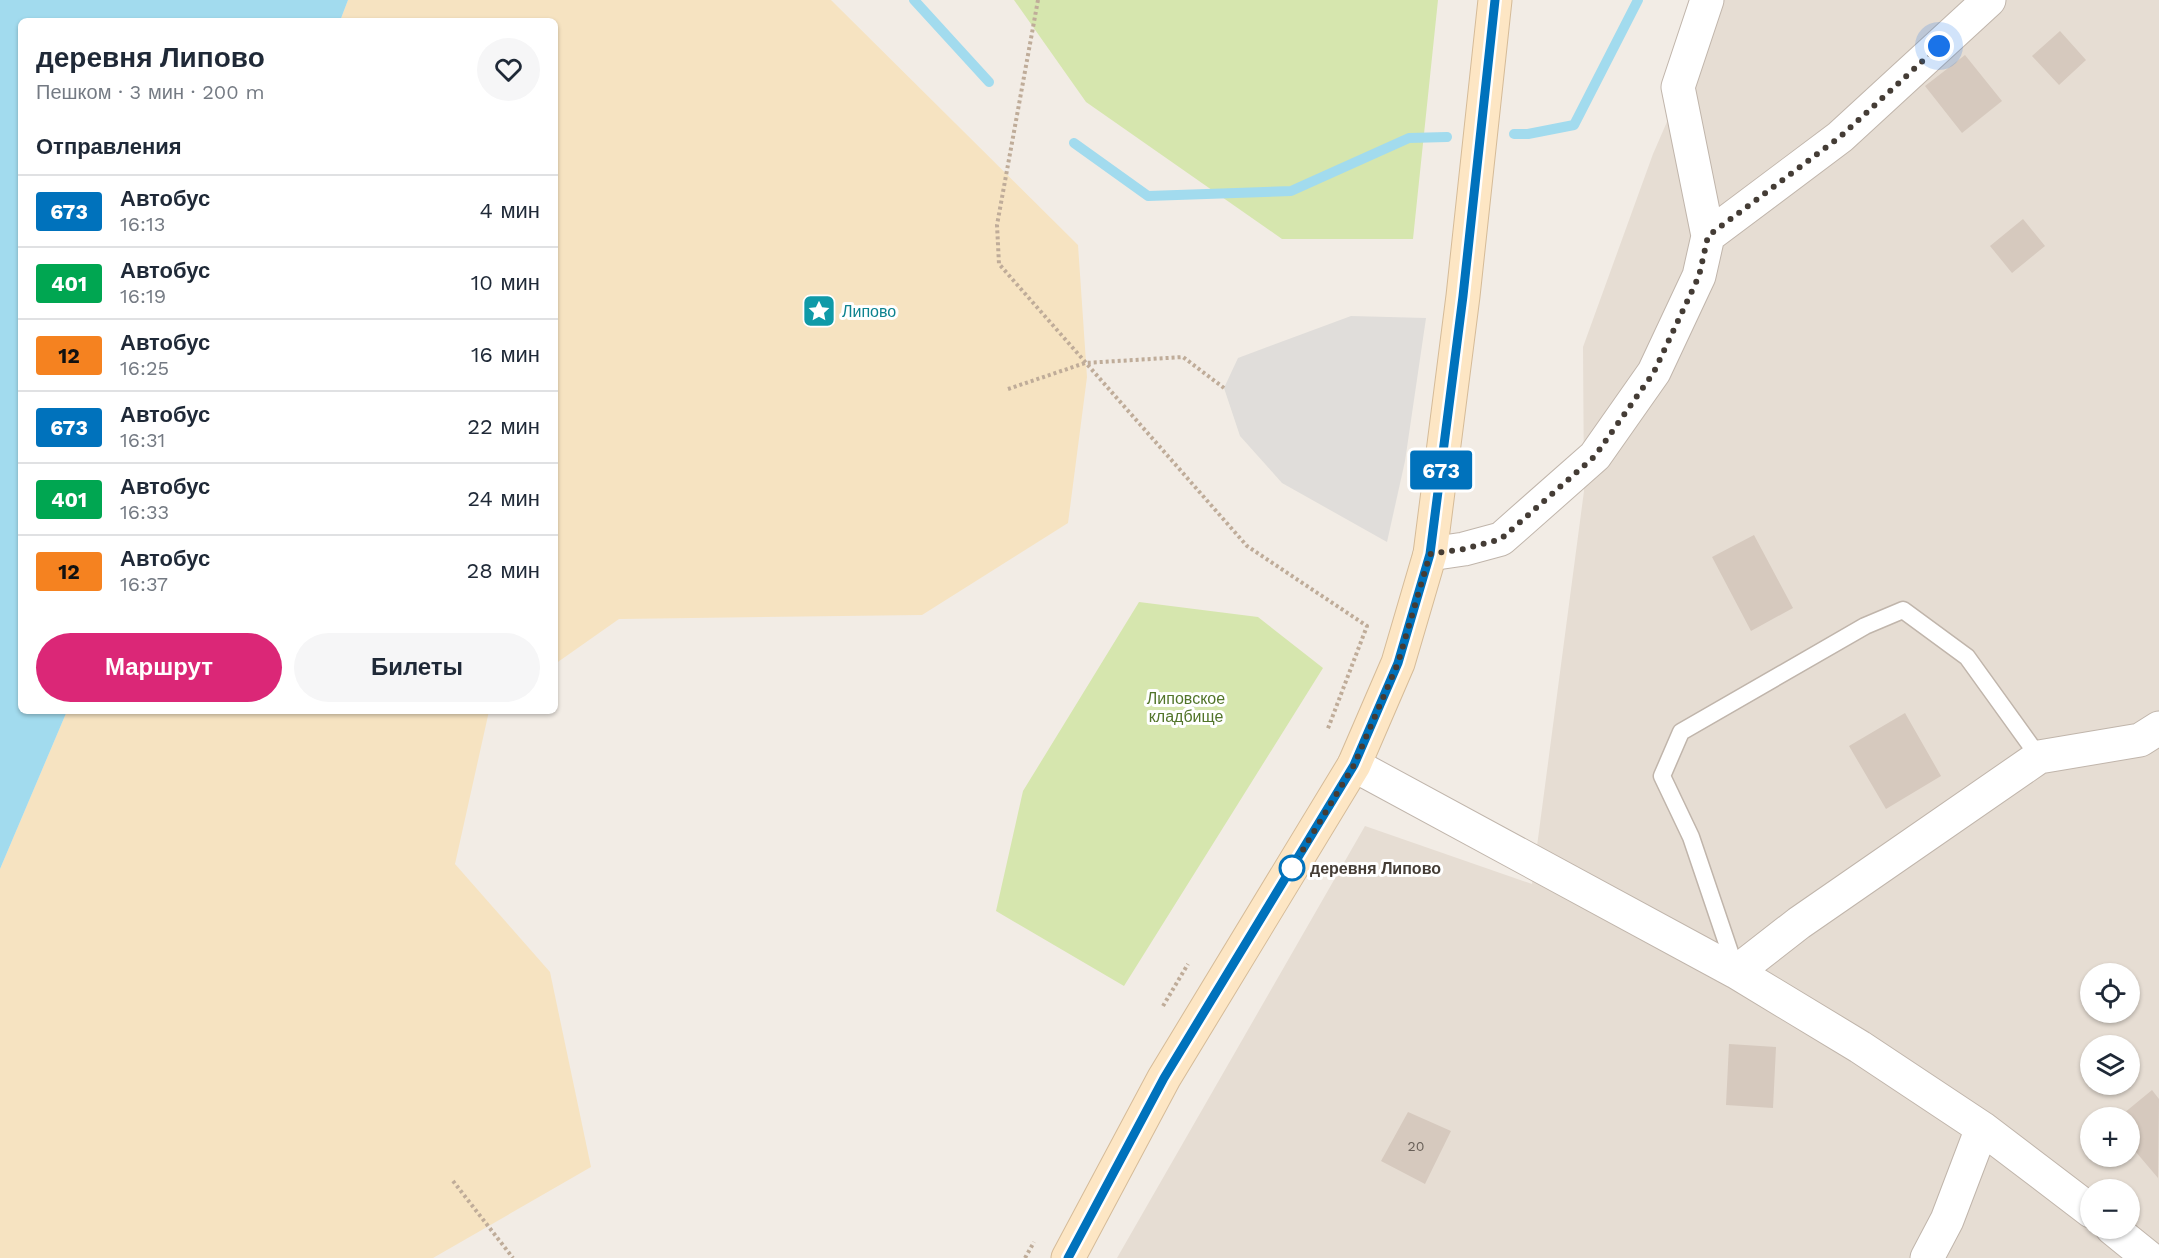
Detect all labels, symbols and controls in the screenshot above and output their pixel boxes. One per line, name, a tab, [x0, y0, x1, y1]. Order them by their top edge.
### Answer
your location	[1924, 31, 1954, 61]
button: heart	[477, 38, 540, 101]
text: деревня Липово	[36, 41, 265, 74]
text: Пешком · 3 мин · 200 m	[36, 80, 265, 104]
text: Отправления	[36, 134, 182, 159]
text: Автобус	[120, 186, 210, 211]
text: 4 мин	[479, 198, 540, 223]
text: 673	[50, 199, 88, 224]
text: 16:13	[120, 212, 165, 236]
text: Автобус	[120, 258, 210, 283]
text: 10 мин	[471, 270, 540, 295]
text: 401	[51, 271, 87, 296]
text: 16:19	[120, 284, 166, 308]
place icon: Липово	[801, 293, 837, 329]
place label: Липово	[842, 302, 896, 321]
text: Автобус	[120, 330, 210, 355]
text: 16 мин	[471, 342, 540, 367]
text: 12	[58, 343, 80, 368]
text: 16:25	[120, 356, 169, 380]
text: Автобус	[120, 402, 210, 427]
text: 22 мин	[467, 414, 540, 439]
text: 673	[50, 415, 88, 440]
text: 16:31	[120, 428, 165, 452]
line badge: 673	[1406, 450, 1476, 490]
text: 673	[1422, 458, 1460, 483]
text: Автобус	[120, 474, 210, 499]
text: 24 мин	[467, 486, 540, 511]
text: 401	[51, 487, 87, 512]
text: 16:33	[120, 500, 169, 524]
text: Автобус	[120, 546, 210, 571]
text: 28 мин	[467, 558, 540, 583]
text: 12	[58, 559, 80, 584]
text: 16:37	[120, 572, 168, 596]
button: Маршрут	[36, 633, 282, 702]
button: Билеты	[294, 633, 540, 702]
park label: Липовское кладбище	[1147, 689, 1225, 726]
marker: деревня Липово	[1279, 855, 1305, 881]
place label: деревня Липово	[1310, 859, 1441, 878]
map controls	[2080, 963, 2140, 1239]
button: locate	[2080, 963, 2140, 1023]
button: layers	[2080, 1035, 2140, 1095]
button: +	[2080, 1107, 2140, 1167]
house number: 20	[1408, 1138, 1424, 1154]
button: −	[2080, 1179, 2140, 1239]

